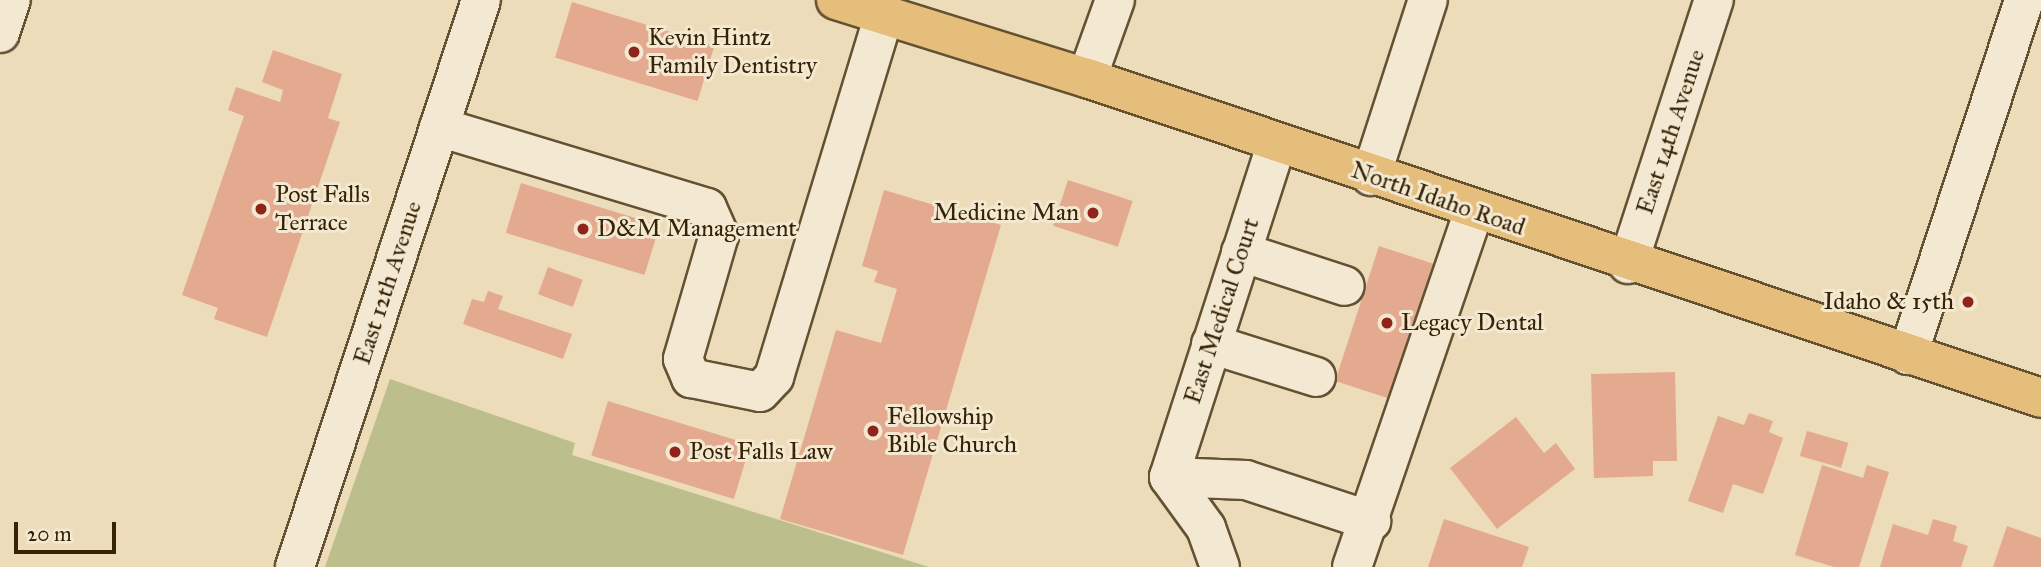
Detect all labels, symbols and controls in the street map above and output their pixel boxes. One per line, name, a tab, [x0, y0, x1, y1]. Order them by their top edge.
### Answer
place label: Kevin Hintz Family Dentistry	[648, 24, 817, 80]
marker: Kevin Hintz Family Dentistry	[626, 44, 642, 60]
street label: East 14th Avenue	[1631, 46, 1711, 218]
street label: North Idaho Road	[1347, 156, 1529, 242]
place label: Post Falls Terrace	[275, 181, 370, 237]
street label: East 12th Avenue	[348, 198, 428, 368]
place label: Medicine Man	[933, 199, 1079, 227]
marker: Post Falls Terrace	[253, 201, 269, 217]
marker: Medicine Man	[1085, 205, 1101, 221]
street label: East Medical Court	[1178, 214, 1266, 408]
place label: D&M Management	[597, 215, 797, 243]
marker: D&M Management	[575, 221, 591, 237]
place label: Idaho & 15th	[1824, 288, 1954, 316]
marker: Idaho & 15th	[1960, 294, 1976, 310]
place label: Legacy Dental	[1401, 309, 1544, 337]
marker: Legacy Dental	[1379, 315, 1395, 331]
place label: Fellowship Bible Church	[887, 403, 1017, 459]
marker: Fellowship Bible Church	[865, 423, 881, 439]
place label: Post Falls Law	[689, 438, 832, 466]
marker: Post Falls Law	[667, 444, 683, 460]
scale bar	[18, 508, 119, 552]
text: 20 m	[27, 521, 72, 547]

